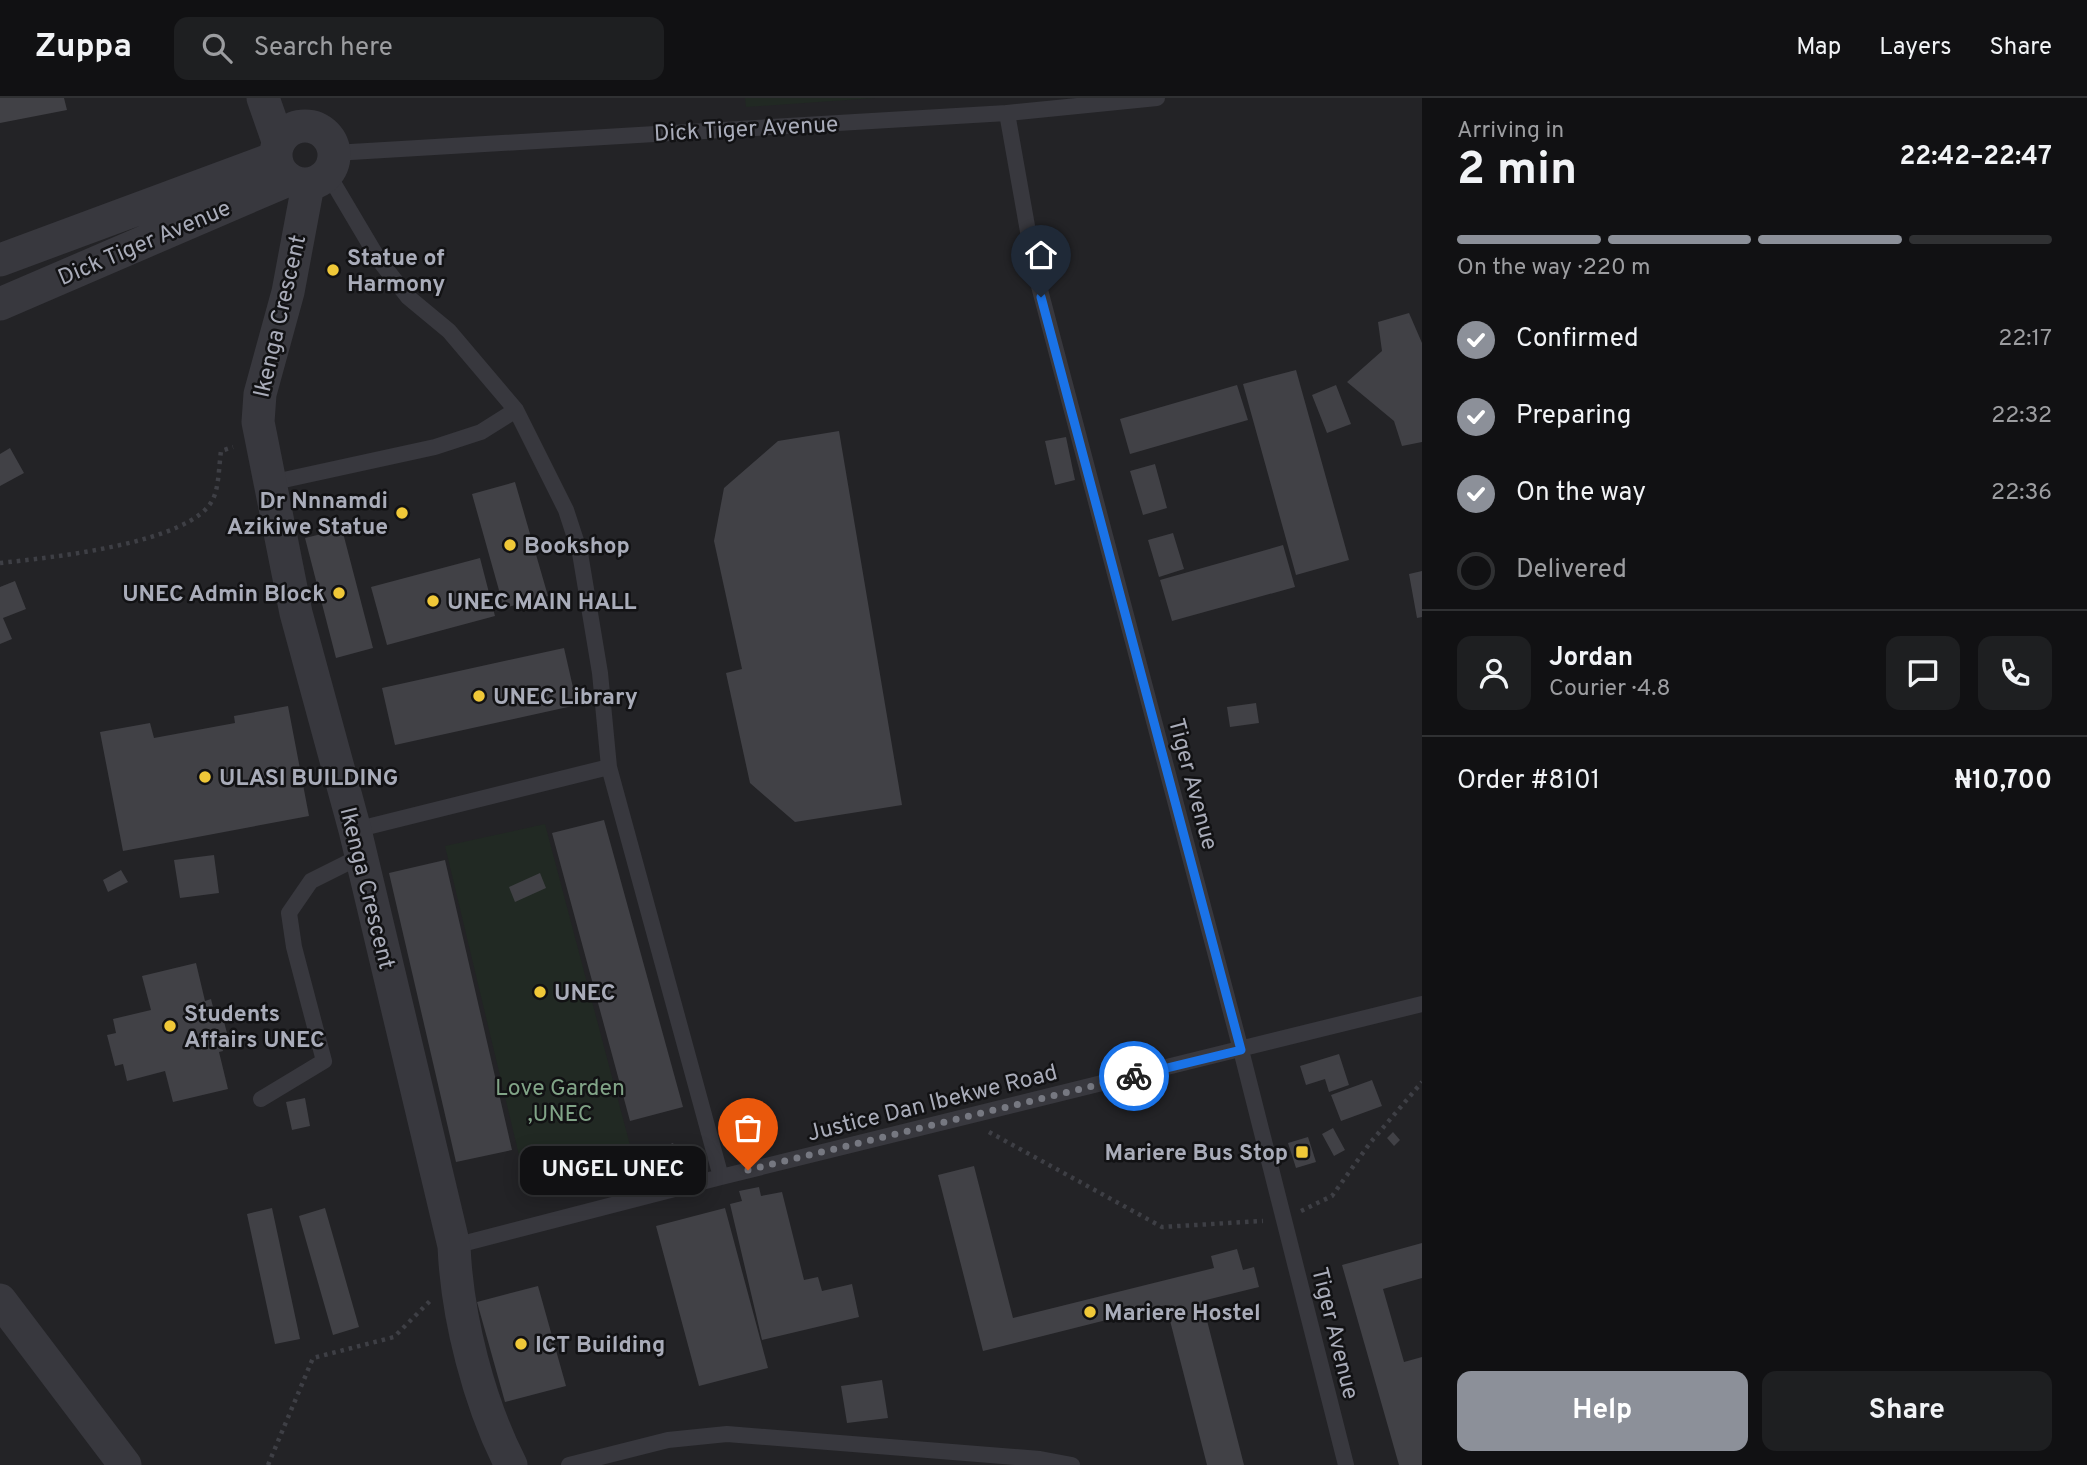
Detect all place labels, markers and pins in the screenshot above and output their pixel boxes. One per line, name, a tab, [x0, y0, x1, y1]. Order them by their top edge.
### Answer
pin	[1011, 225, 1071, 297]
place label: Statue of Harmony	[347, 245, 445, 300]
marker: Statue of Harmony	[325, 262, 341, 278]
place label: Dr Nnnamdi Azikiwe Statue	[227, 488, 388, 543]
marker: Dr Nnnamdi Azikiwe Statue	[394, 505, 410, 521]
place label: Bookshop	[524, 533, 630, 562]
marker: Bookshop	[502, 537, 518, 553]
place label: UNEC Admin Block	[122, 581, 325, 610]
marker: UNEC Admin Block	[331, 585, 347, 601]
place label: UNEC MAIN HALL	[447, 589, 637, 618]
marker: UNEC MAIN HALL	[425, 593, 441, 609]
place label: UNEC Library	[493, 684, 638, 713]
marker: UNEC Library	[471, 688, 487, 704]
place label: ULASI BUILDING	[219, 765, 398, 794]
marker: ULASI BUILDING	[197, 769, 213, 785]
place label: UNEC	[554, 980, 615, 1009]
marker: UNEC	[532, 984, 548, 1000]
place label: Students Affairs UNEC	[184, 1001, 325, 1056]
marker: Students Affairs UNEC	[162, 1018, 178, 1034]
pin	[718, 1098, 778, 1170]
place label: Mariere Bus Stop	[1105, 1140, 1288, 1169]
marker: Mariere Bus Stop	[1294, 1144, 1310, 1160]
callout: UNGEL UNEC	[520, 1146, 706, 1194]
place label: Mariere Hostel	[1104, 1300, 1261, 1329]
marker: Mariere Hostel	[1082, 1304, 1098, 1320]
place label: ICT Building	[535, 1332, 665, 1361]
marker: ICT Building	[513, 1336, 529, 1352]

